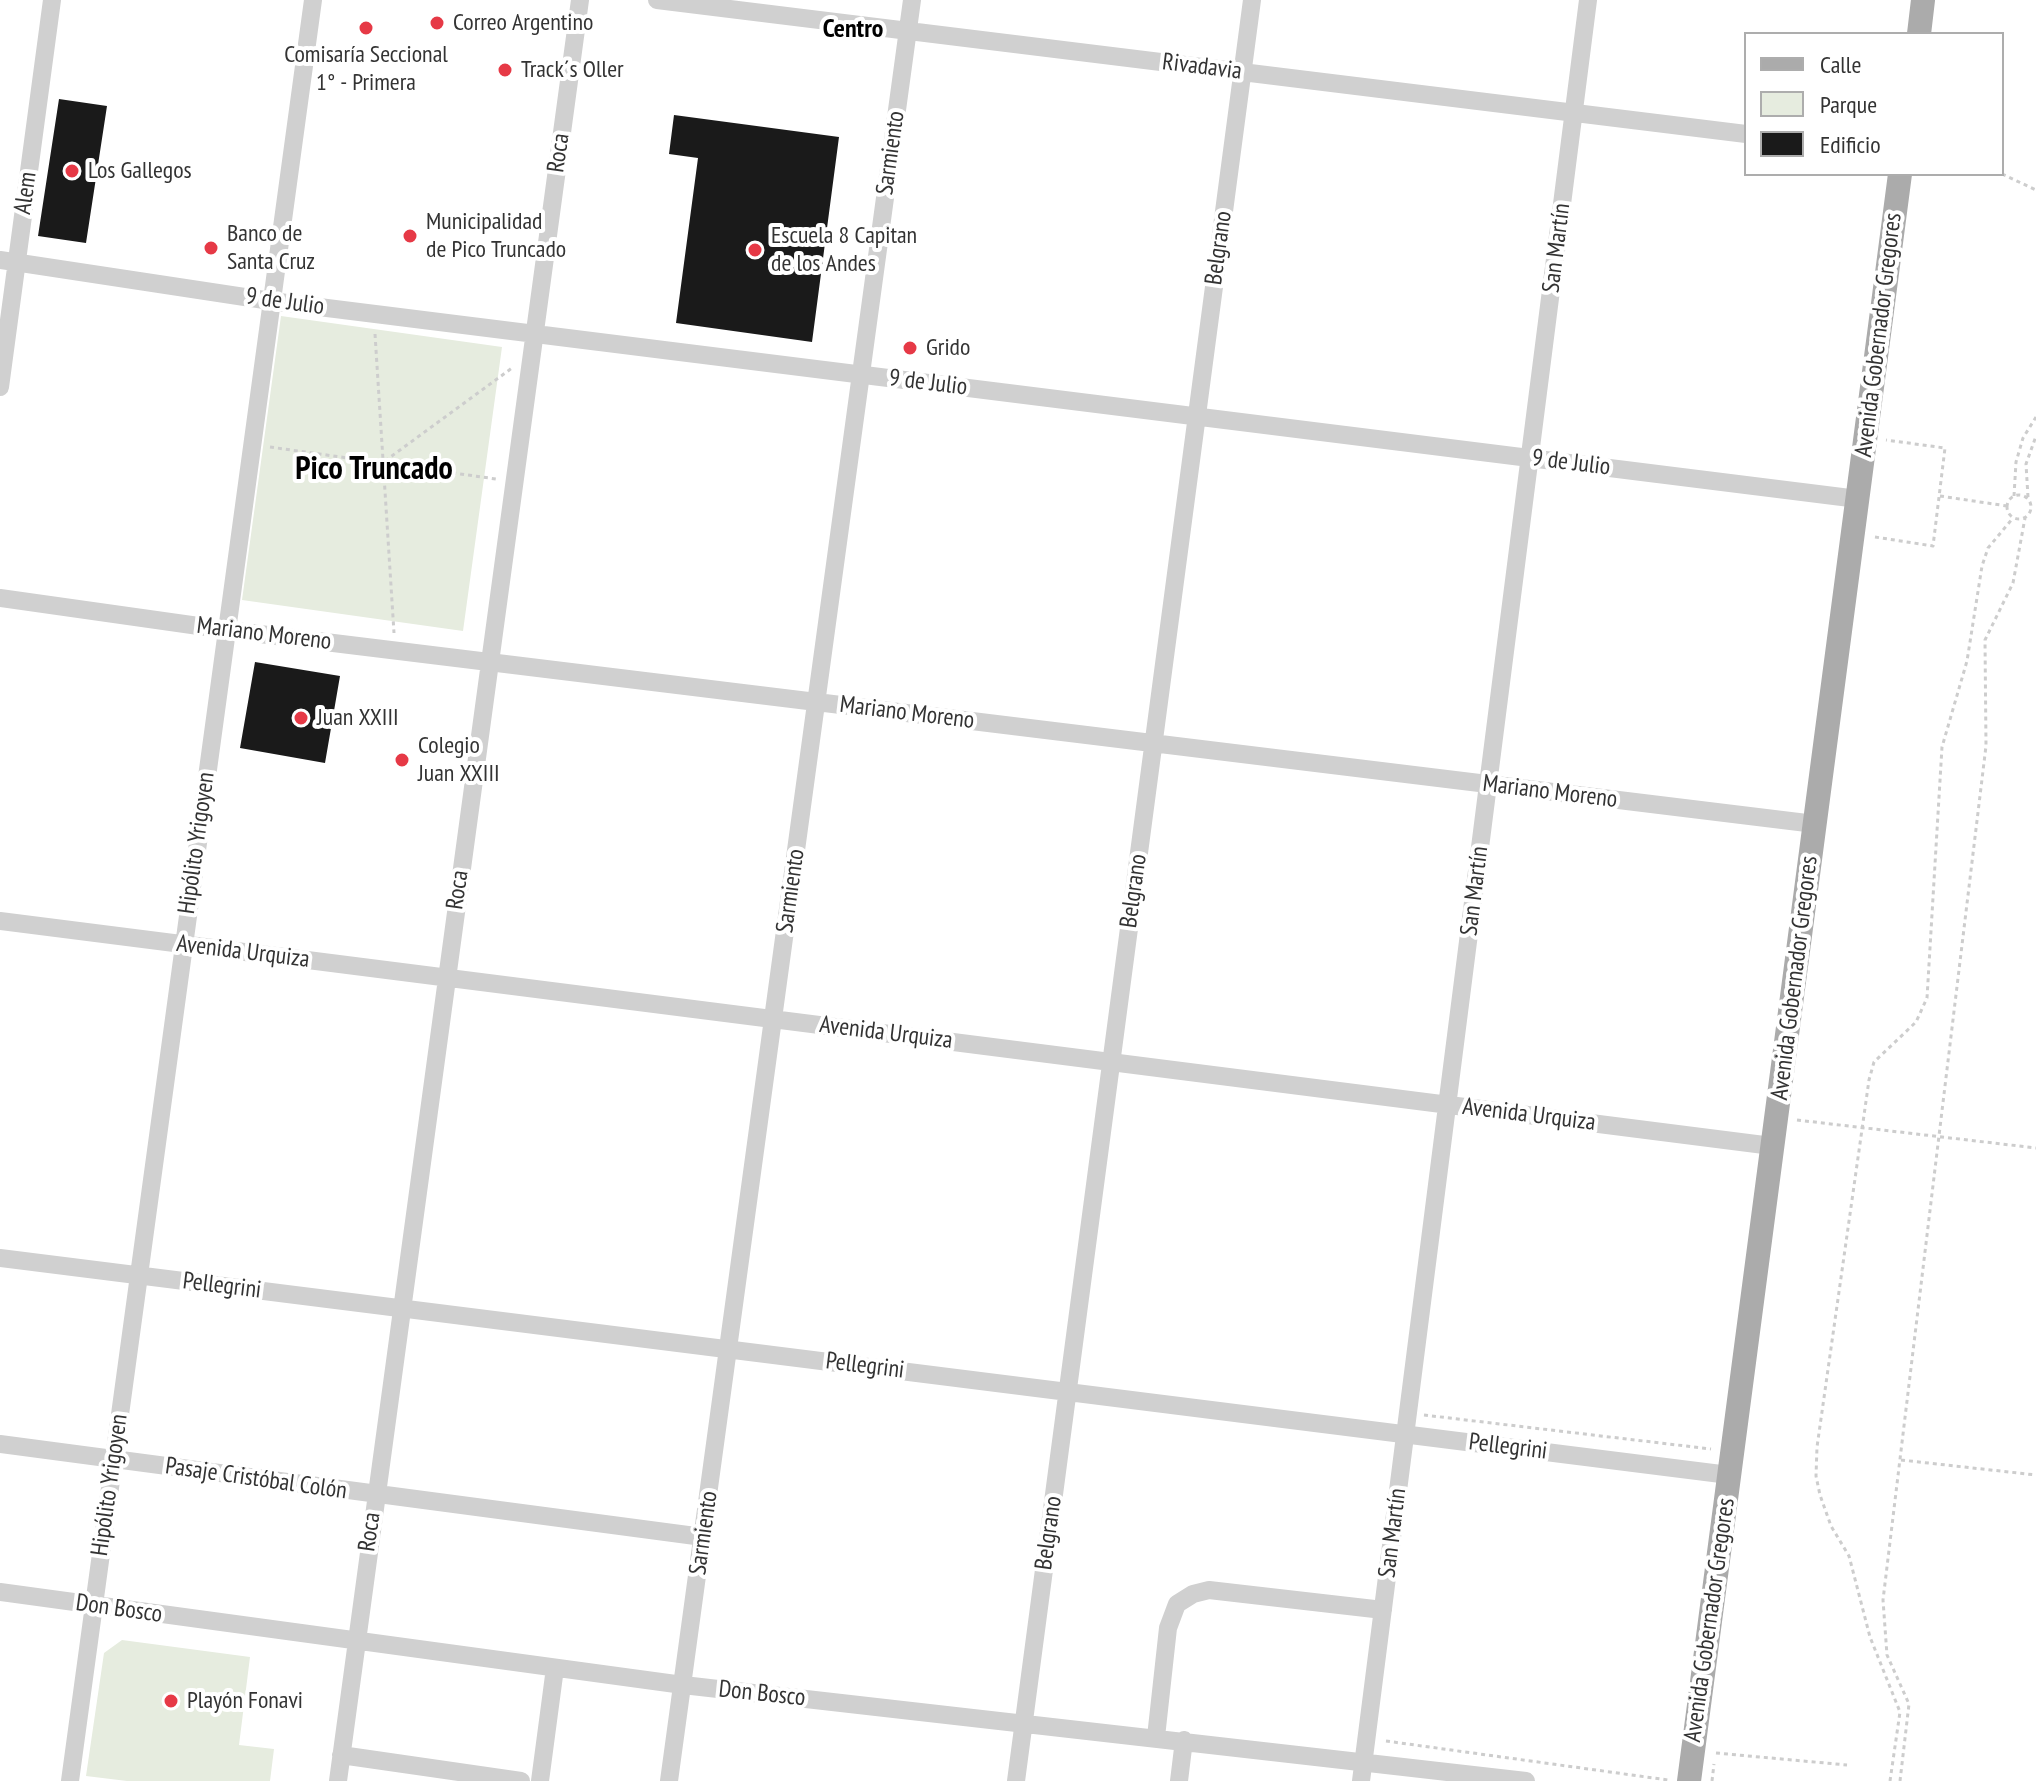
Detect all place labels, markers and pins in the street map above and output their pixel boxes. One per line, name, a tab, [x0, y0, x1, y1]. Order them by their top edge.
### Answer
place label: Correo Argentino	[453, 9, 593, 37]
marker: Correo Argentino	[428, 14, 446, 32]
marker: Comisaría Seccional 1° - Primera	[357, 19, 375, 37]
place label: Comisaría Seccional 1° - Primera	[284, 41, 448, 97]
place label: Track´s Oller	[521, 56, 624, 84]
marker: Track´s Oller	[496, 61, 514, 79]
place label: Los Gallegos	[88, 157, 192, 185]
marker: Los Gallegos	[63, 162, 81, 180]
place label: Municipalidad de Pico Truncado	[426, 208, 566, 264]
place label: Banco de Santa Cruz	[227, 220, 315, 276]
place label: Escuela 8 Capitan de los Andes	[771, 222, 917, 278]
marker: Municipalidad de Pico Truncado	[401, 227, 419, 245]
marker: Banco de Santa Cruz	[202, 239, 220, 257]
marker: Escuela 8 Capitan de los Andes	[746, 241, 764, 259]
place label: Grido	[926, 334, 970, 362]
marker: Grido	[901, 339, 919, 357]
place label: Juan XXIII	[317, 704, 399, 732]
marker: Juan XXIII	[292, 709, 310, 727]
place label: Colegio Juan XXIII	[418, 732, 500, 788]
marker: Colegio Juan XXIII	[393, 751, 411, 769]
place label: Playón Fonavi	[187, 1687, 303, 1715]
marker: Playón Fonavi	[162, 1692, 180, 1710]

